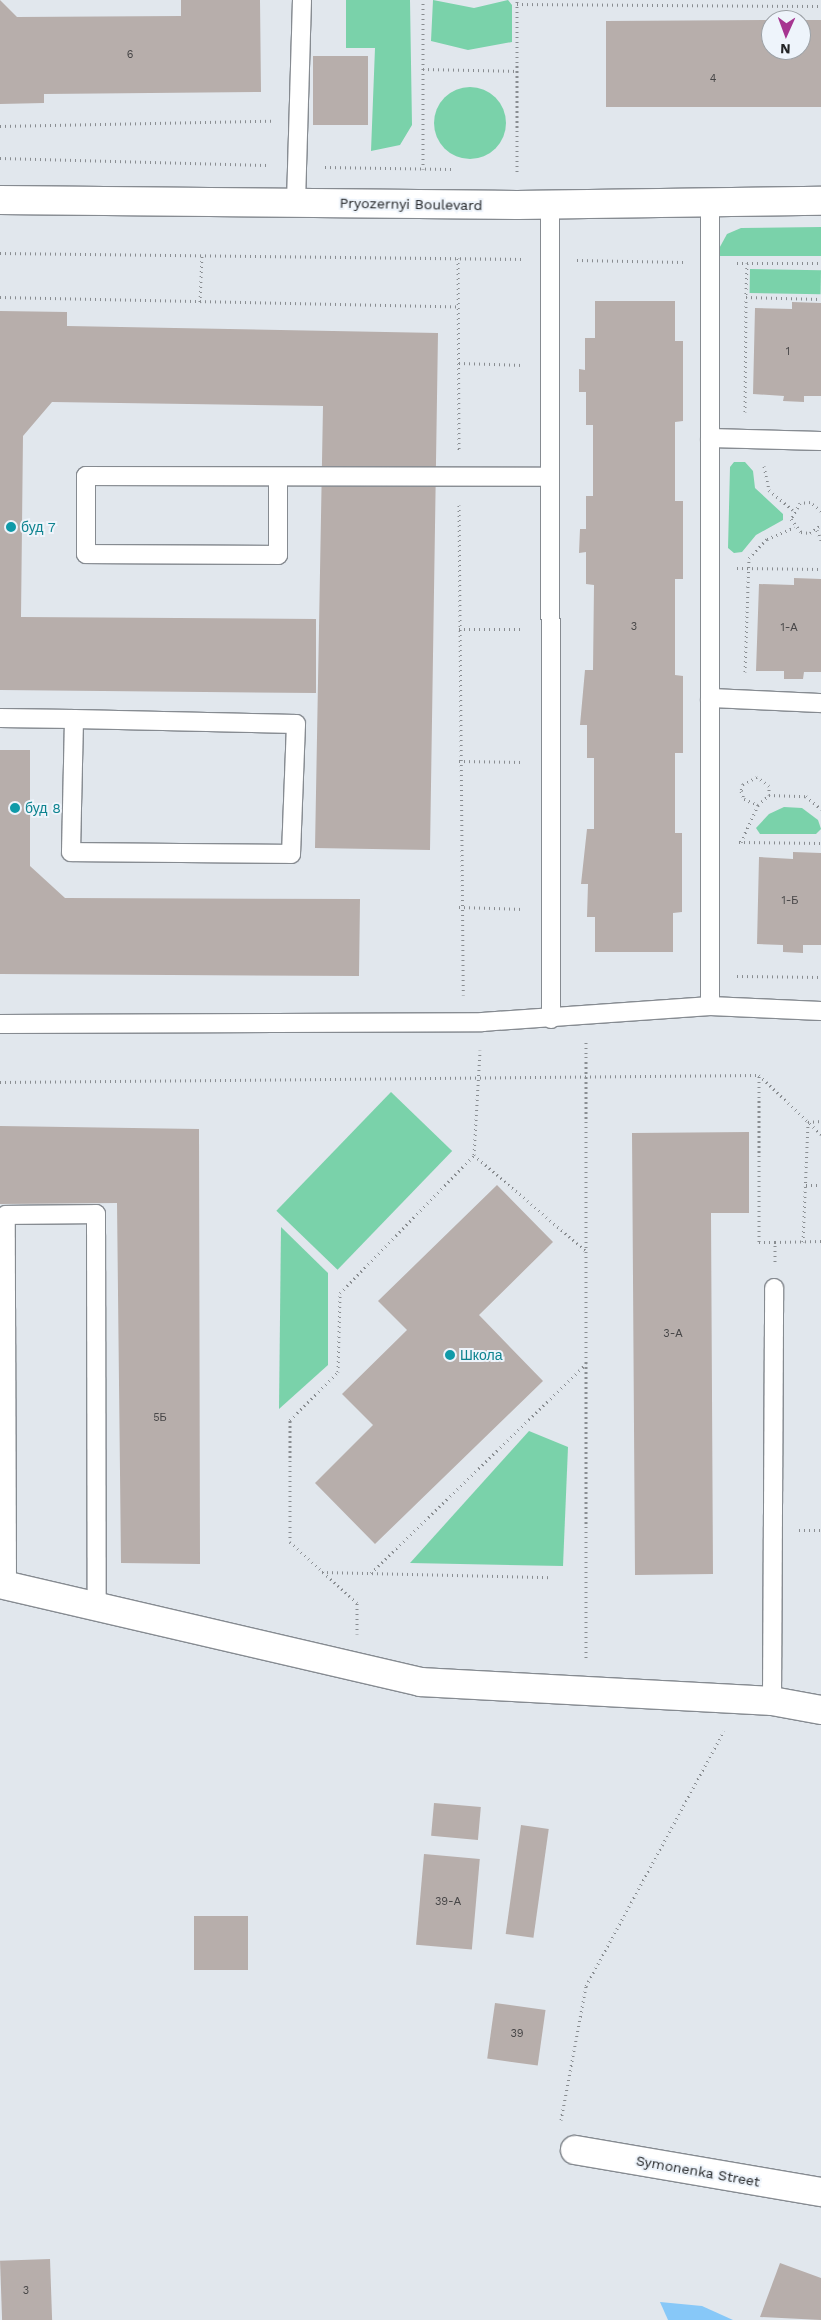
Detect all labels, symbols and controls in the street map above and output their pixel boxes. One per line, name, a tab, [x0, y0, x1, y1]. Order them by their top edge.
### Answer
north arrow	[761, 10, 811, 60]
text: N	[780, 41, 791, 57]
house number: 6	[127, 48, 133, 62]
house number: 4	[710, 72, 716, 86]
street label: Pryozernyi Boulevard	[339, 194, 483, 214]
house number: 1	[786, 345, 790, 359]
place label: буд 7	[21, 519, 56, 535]
marker: буд 7	[5, 521, 17, 533]
house number: 3	[631, 620, 637, 634]
house number: 1-А	[780, 621, 798, 635]
place label: буд 8	[25, 800, 61, 816]
marker: буд 8	[9, 802, 21, 814]
house number: 1-Б	[781, 894, 799, 908]
house number: 3-А	[663, 1327, 683, 1341]
place label: Школа	[460, 1347, 503, 1363]
marker: Школа	[444, 1349, 456, 1361]
house number: 5Б	[153, 1411, 167, 1425]
house number: 39-А	[435, 1895, 461, 1909]
house number: 39	[510, 2027, 524, 2041]
street label: Symonenka Street	[635, 2152, 761, 2190]
house number: 3	[23, 2284, 29, 2298]

